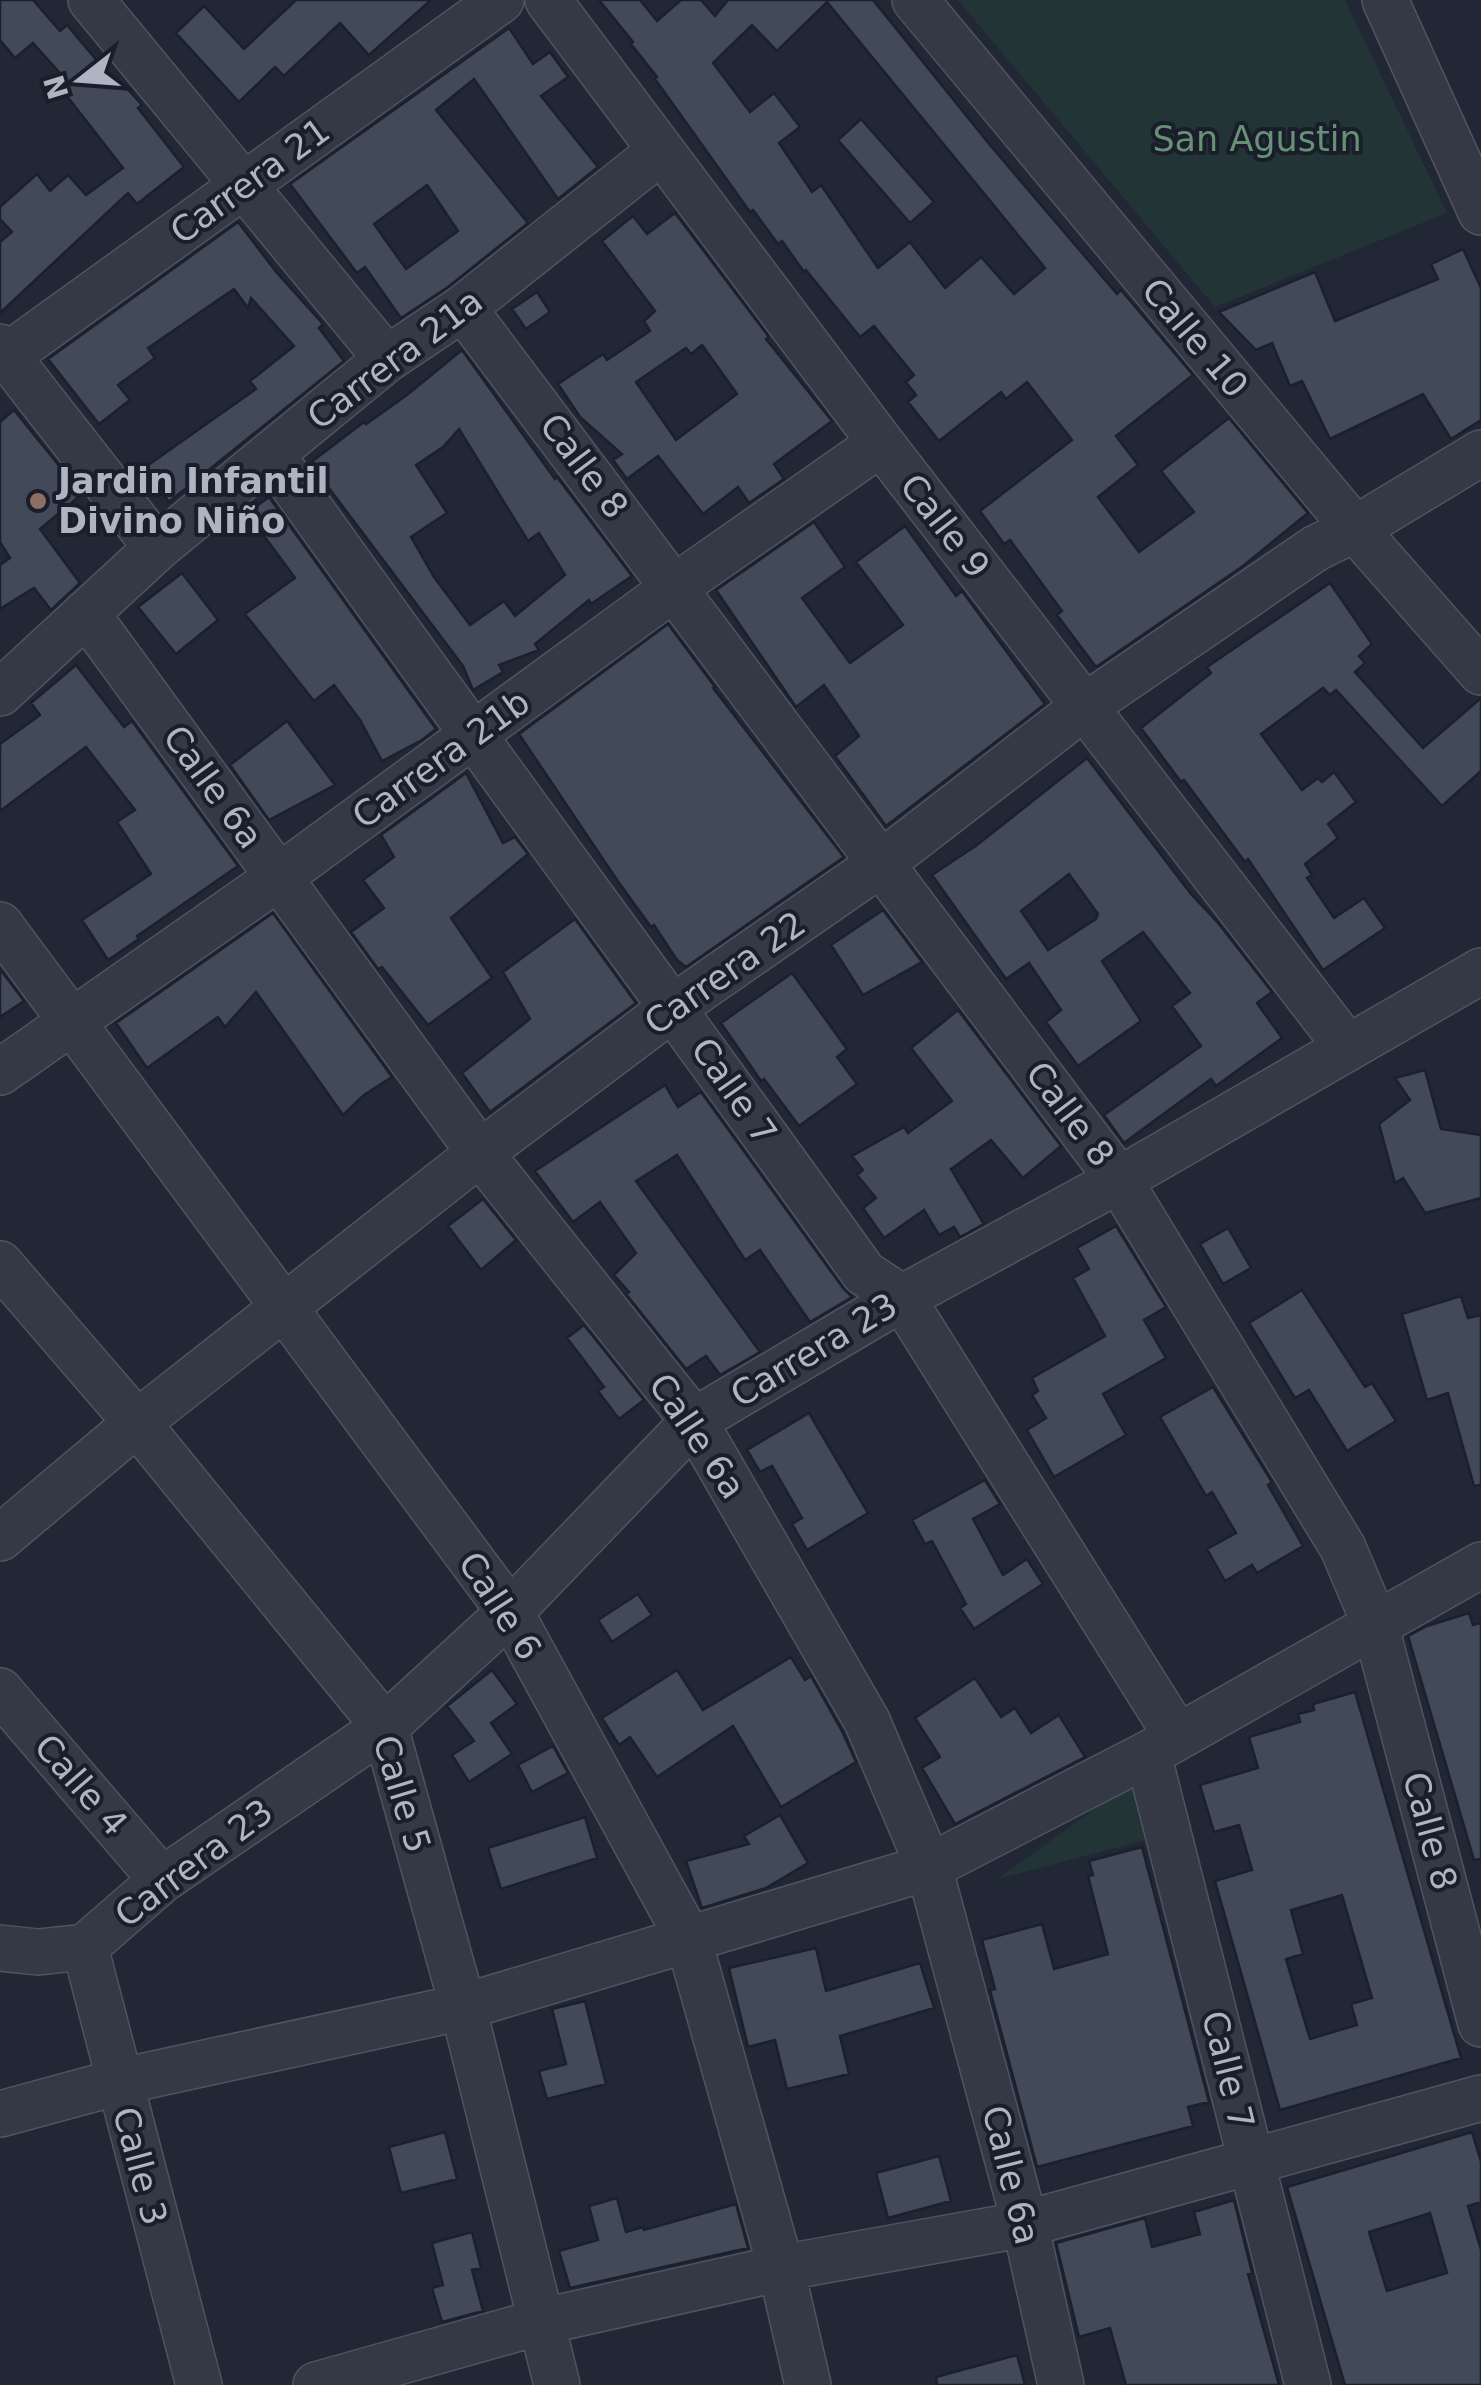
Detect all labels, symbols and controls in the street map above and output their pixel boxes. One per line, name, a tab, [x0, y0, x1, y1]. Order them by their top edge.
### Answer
north arrow	[30, 30, 130, 130]
text: N	[37, 71, 76, 103]
street label: Carrera 21	[163, 110, 337, 252]
park label: San Agustin	[1152, 119, 1362, 159]
street label: Calle 10	[1134, 271, 1256, 405]
street label: Carrera 21a	[300, 281, 490, 437]
street label: Calle 8	[532, 406, 636, 526]
place label: Jardin Infantil Divino Niño	[56, 461, 328, 541]
street label: Calle 9	[892, 466, 998, 586]
marker: Jardin Infantil Divino Niño	[27, 490, 49, 512]
street label: Carrera 21b	[345, 682, 537, 836]
street label: Calle 6a	[155, 718, 271, 856]
street label: Carrera 22	[637, 903, 813, 1043]
street label: Calle 7	[683, 1030, 785, 1152]
street label: Calle 8	[1018, 1054, 1122, 1174]
street label: Carrera 23	[724, 1285, 904, 1415]
street label: Calle 6a	[641, 1366, 753, 1506]
street label: Calle 6	[450, 1545, 550, 1667]
street label: Calle 4	[26, 1726, 136, 1844]
street label: Calle 5	[365, 1731, 439, 1857]
street label: Calle 8	[1395, 1768, 1465, 1894]
street label: Carrera 23	[108, 1791, 280, 1935]
street label: Calle 7	[1194, 2007, 1262, 2133]
street label: Calle 6a	[974, 2101, 1048, 2249]
street label: Calle 3	[105, 2103, 175, 2229]

